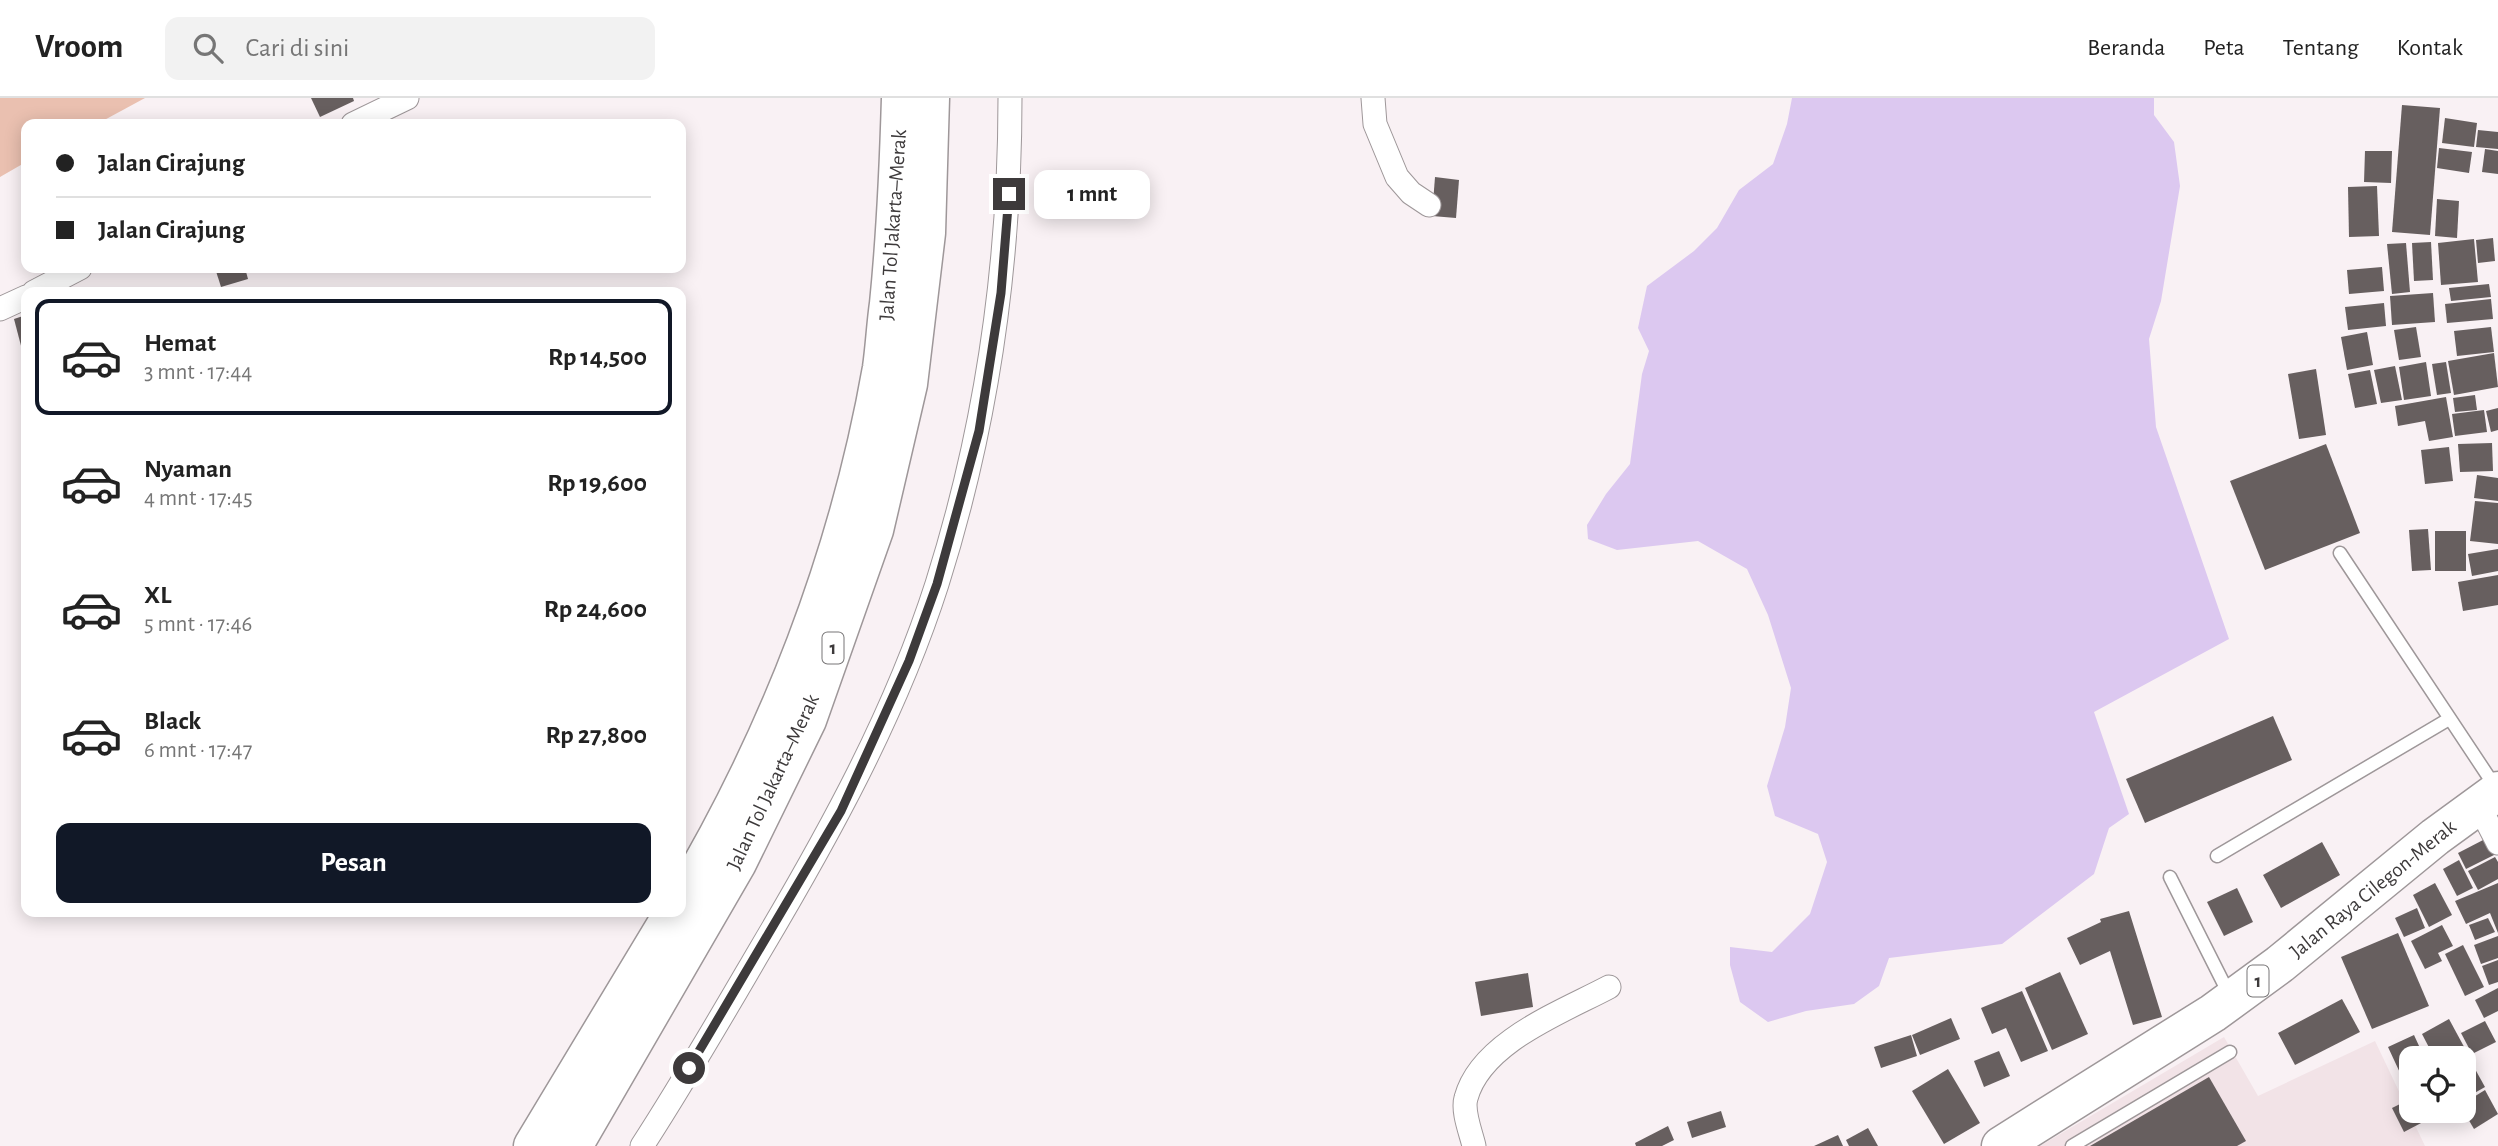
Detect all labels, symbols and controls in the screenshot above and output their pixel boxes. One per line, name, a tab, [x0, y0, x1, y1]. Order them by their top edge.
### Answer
search box	[165, 17, 655, 80]
icon: search	[189, 29, 227, 67]
text: Vroom	[35, 31, 123, 64]
text: Cari di sini	[245, 35, 349, 61]
text: Beranda	[2087, 36, 2165, 60]
text: Peta	[2203, 36, 2245, 60]
text: Tentang	[2283, 36, 2359, 60]
text: Kontak	[2397, 36, 2463, 60]
street label: Jalan Tol Jakarta–Merak	[876, 128, 910, 321]
text: Jalan Cirajung	[98, 150, 245, 176]
callout: 1 mnt	[1034, 170, 1149, 218]
route end	[993, 178, 1025, 210]
text: 1 mnt	[1067, 183, 1117, 206]
text: Jalan Cirajung	[98, 217, 245, 243]
icon: car	[60, 326, 123, 389]
text: Hemat	[144, 330, 216, 356]
text: Rp 14,500	[548, 344, 647, 370]
text: 3 mnt · 17:44	[144, 361, 252, 384]
icon: car	[60, 452, 123, 515]
text: Nyaman	[144, 456, 232, 482]
text: Rp 19,600	[547, 470, 647, 496]
text: 4 mnt · 17:45	[144, 487, 253, 510]
icon: car	[60, 578, 123, 641]
text: XL	[144, 582, 171, 608]
text: Rp 24,600	[544, 596, 647, 622]
text: 5 mnt · 17:46	[144, 613, 252, 636]
road number: 1	[822, 632, 844, 664]
street label: Jalan Tol Jakarta–Merak	[723, 690, 823, 873]
icon: car	[60, 704, 123, 767]
text: Black	[144, 708, 201, 734]
text: Rp 27,800	[545, 722, 647, 748]
text: 6 mnt · 17:47	[144, 739, 252, 762]
street label: Jalan Raya Cilegon-Merak	[2286, 816, 2460, 962]
button: Pesan	[56, 823, 651, 903]
road number: 1	[2248, 966, 2268, 996]
map controls	[2399, 1046, 2476, 1123]
button: locate	[2399, 1046, 2476, 1123]
route start	[673, 1052, 705, 1084]

